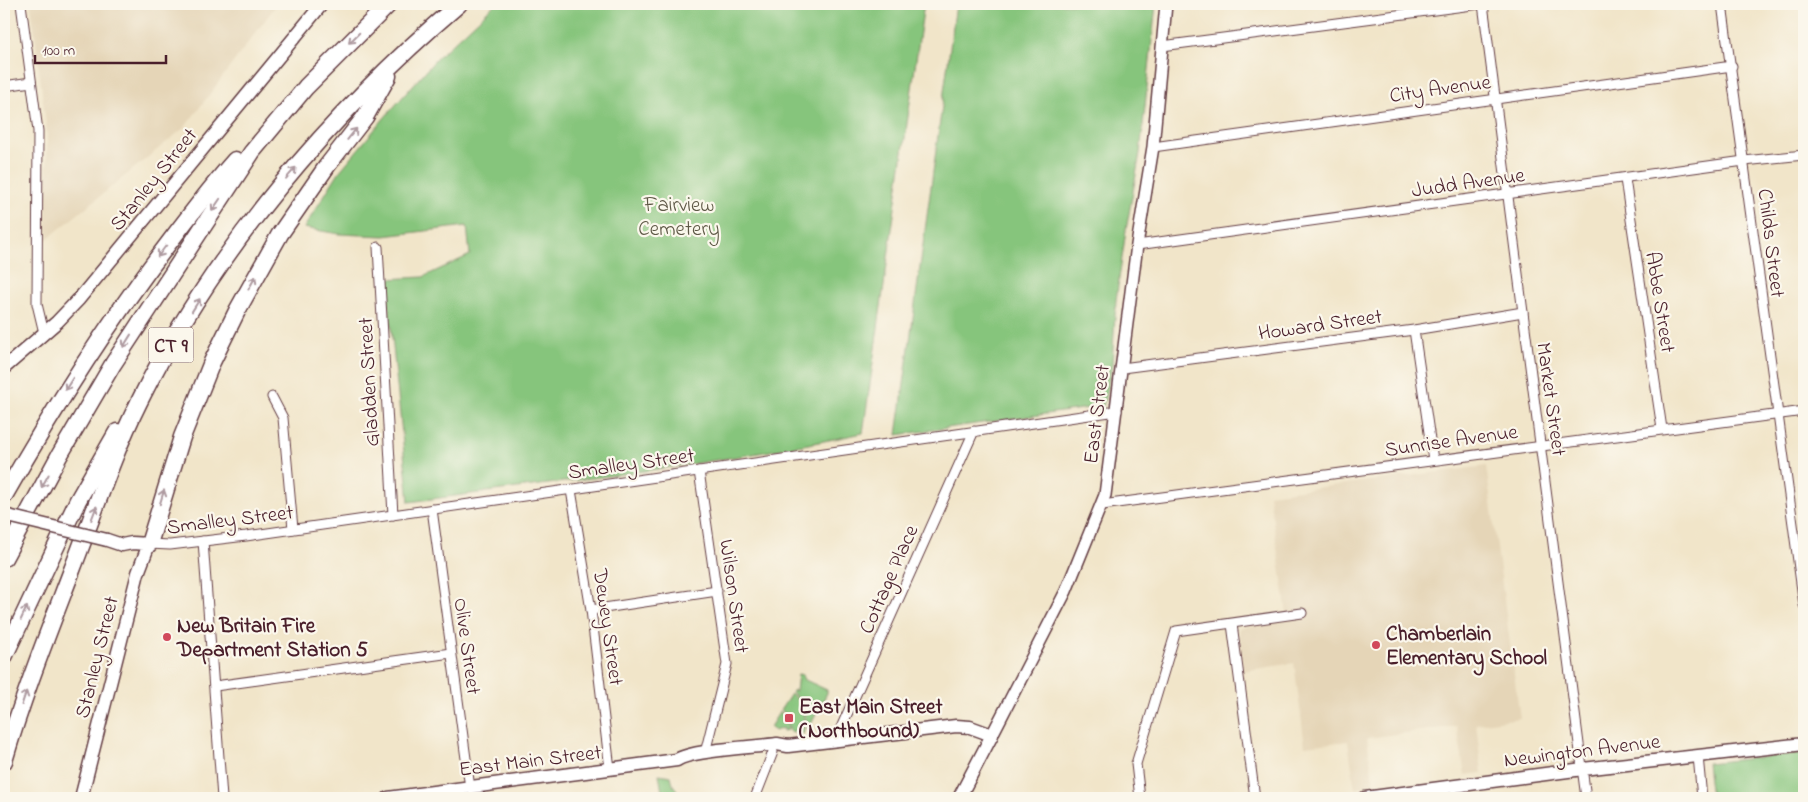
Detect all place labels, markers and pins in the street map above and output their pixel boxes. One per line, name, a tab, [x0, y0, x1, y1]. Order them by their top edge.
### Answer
place label: New Britain Fire Department Station 5	[176, 612, 368, 666]
place label: Chamberlain Elementary School	[1386, 620, 1548, 676]
marker: New Britain Fire Department Station 5	[161, 631, 173, 643]
marker: Chamberlain Elementary School	[1370, 639, 1382, 651]
place label: East Main Street (Northbound)	[799, 693, 943, 747]
marker: East Main Street (Northbound)	[783, 712, 795, 724]

